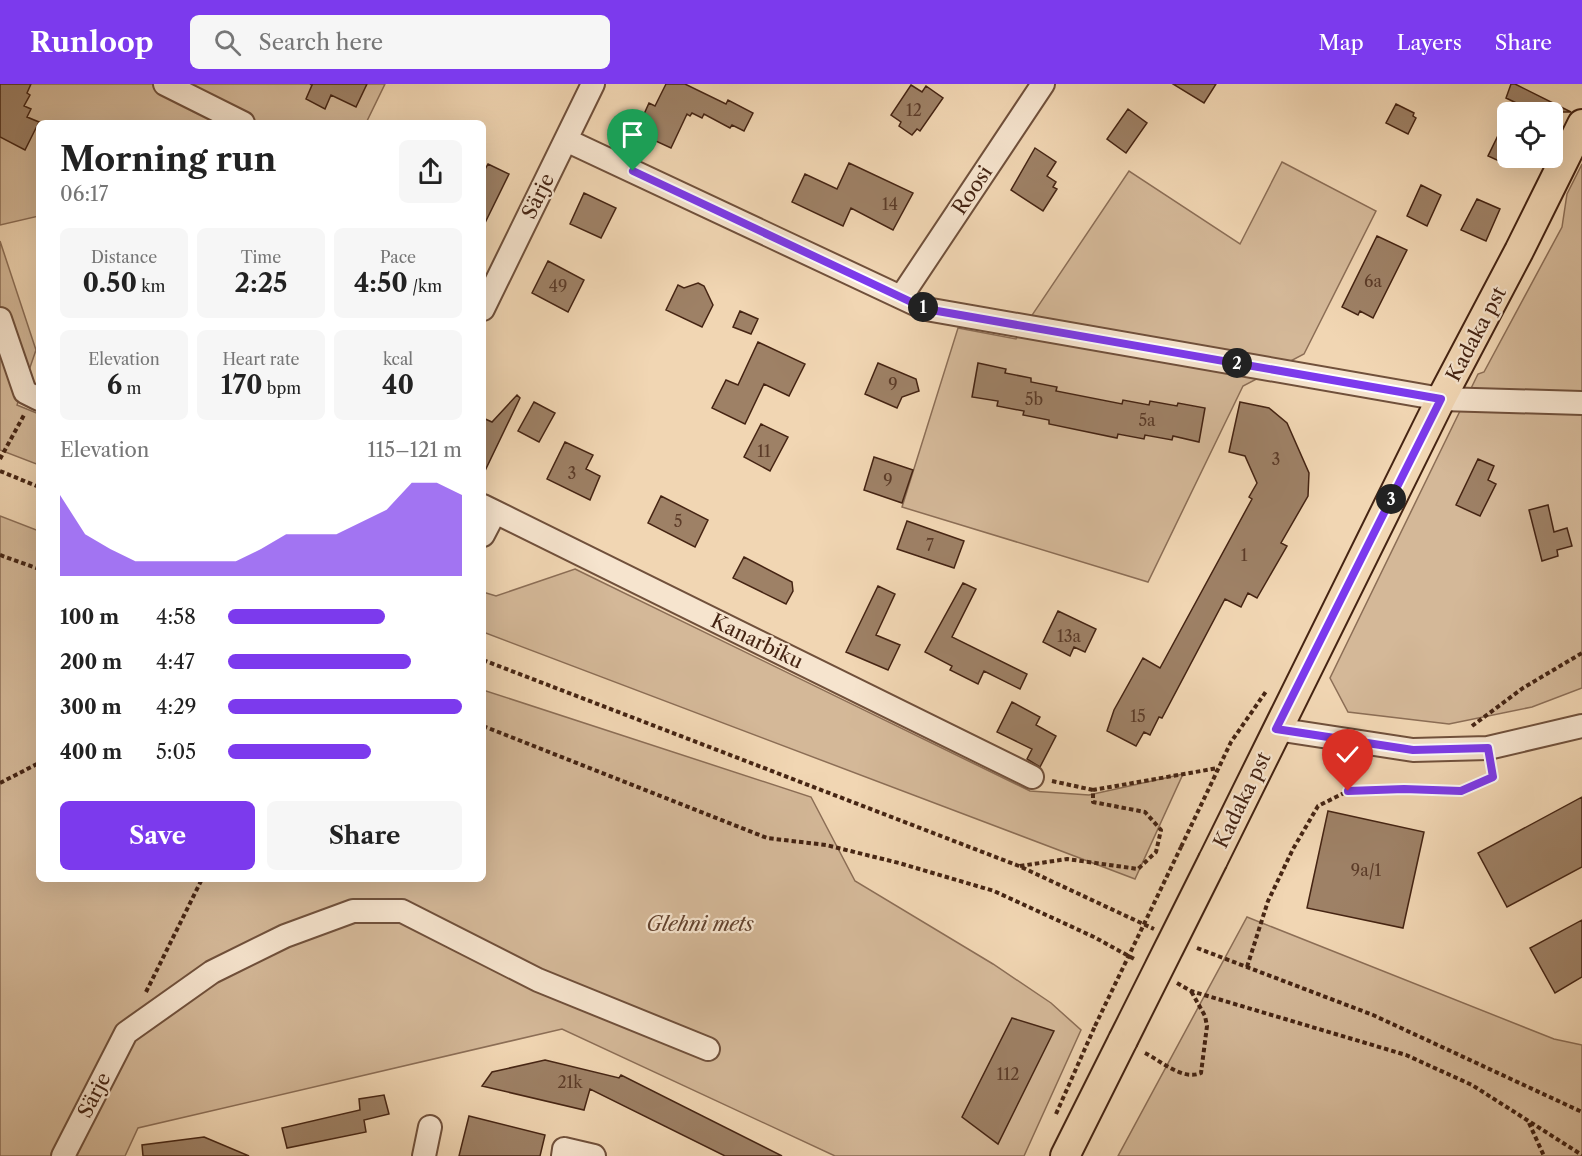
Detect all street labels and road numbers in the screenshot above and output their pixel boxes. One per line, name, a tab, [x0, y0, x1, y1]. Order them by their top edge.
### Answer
street label: Roosi	[947, 161, 997, 219]
street label: Särje	[517, 169, 559, 223]
street label: Kadaka pst	[1441, 283, 1511, 385]
street label: Kanarbiku	[707, 608, 807, 674]
street label: Kadaka pst	[1209, 748, 1275, 852]
street label: Särje	[72, 1068, 116, 1122]

